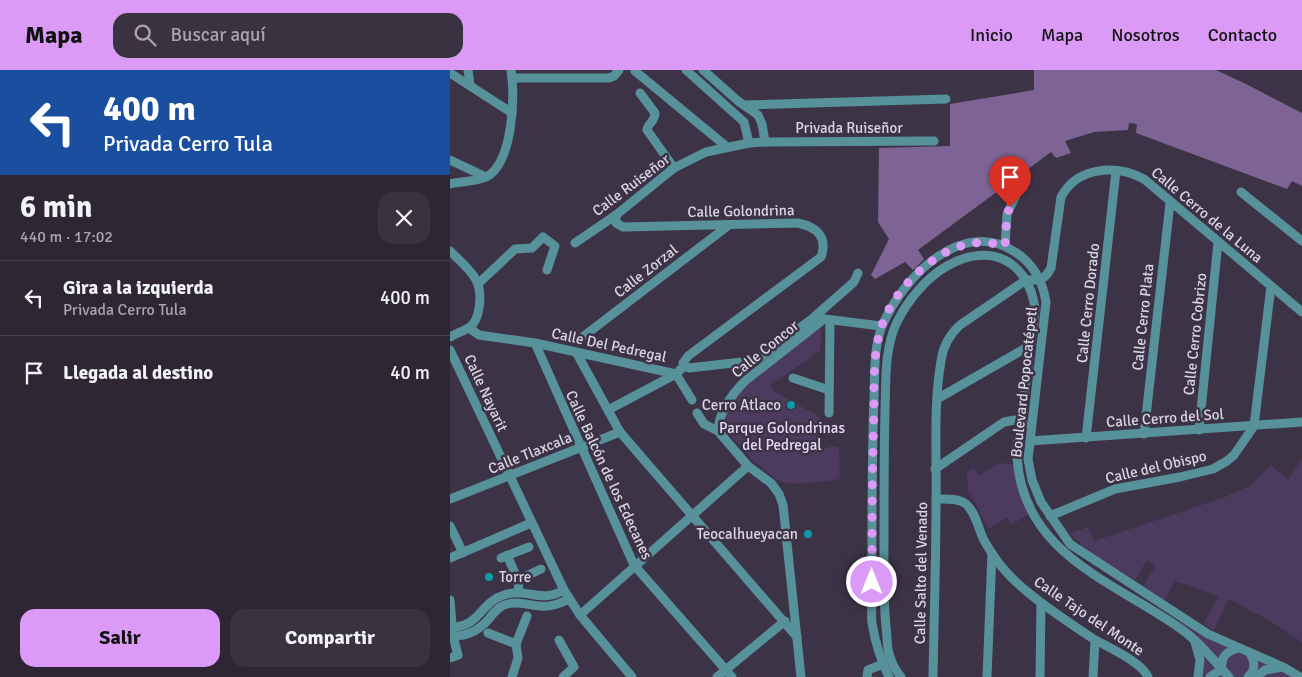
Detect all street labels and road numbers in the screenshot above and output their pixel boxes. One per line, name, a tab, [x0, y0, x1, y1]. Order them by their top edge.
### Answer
street label: Privada Ruiseñor	[795, 119, 903, 137]
street label: Calle Ruiseñor	[589, 150, 674, 220]
street label: Calle Cerro de la Luna	[1148, 163, 1266, 267]
street label: Calle Golondrina	[687, 201, 795, 221]
street label: Calle Zorzal	[610, 240, 682, 302]
street label: Calle Cerro Dorado	[1073, 242, 1103, 364]
street label: Calle Cerro Plata	[1128, 263, 1158, 371]
street label: Calle Cerro Cobrizo	[1180, 272, 1210, 396]
street label: Boulevard Popocatépetl	[1007, 306, 1041, 458]
street label: Calle Concor	[728, 316, 803, 382]
street label: Calle Del Pedregal	[550, 324, 668, 366]
street label: Calle Nayarit	[460, 352, 512, 434]
street label: Calle Balcón de los Edecanes	[562, 388, 656, 563]
street label: Calle Cerro del Sol	[1106, 405, 1224, 431]
street label: Calle Tlaxcala	[486, 428, 574, 478]
street label: Calle del Obispo	[1104, 447, 1208, 487]
street label: Calle Salto del Venado	[911, 502, 931, 644]
street label: Calle Tajo del Monte	[1031, 572, 1147, 660]

